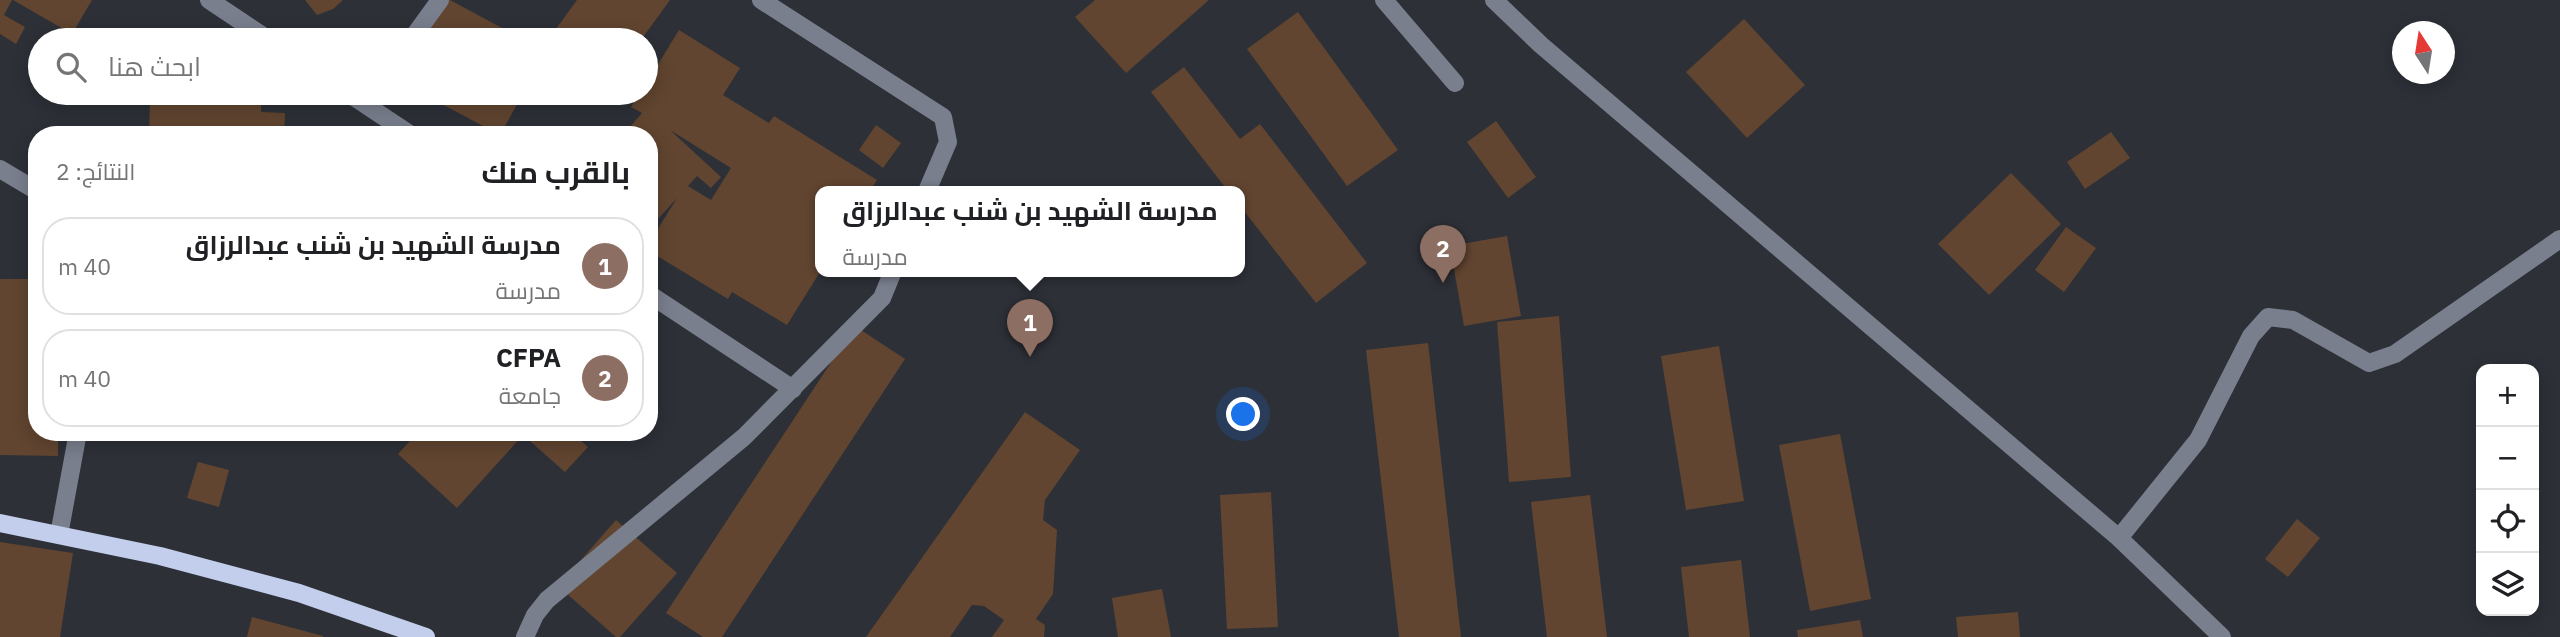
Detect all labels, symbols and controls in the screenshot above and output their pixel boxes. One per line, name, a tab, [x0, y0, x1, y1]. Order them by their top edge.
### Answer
north arrow	[2392, 21, 2455, 84]
search box	[28, 28, 658, 105]
icon: search	[52, 48, 90, 86]
text: ابحث هنا	[108, 49, 201, 83]
text: بالقرب منك	[481, 152, 630, 191]
text: النتائج: 2	[56, 156, 135, 186]
popup	[815, 186, 1245, 277]
text: مدرسة الشهيد بن شنب عبدالرزاق	[842, 193, 1218, 227]
pin: 2	[1420, 225, 1466, 283]
text: مدرسة الشهيد بن شنب عبدالرزاق	[186, 227, 561, 261]
text: مدرسة	[842, 241, 908, 271]
text: 40 m	[58, 251, 111, 281]
text: 1	[598, 251, 612, 281]
text: مدرسة	[496, 275, 561, 305]
pin: 1	[1007, 299, 1053, 357]
text: CFPA	[496, 340, 561, 374]
text: 40 m	[58, 363, 111, 393]
text: 2	[598, 363, 612, 393]
map controls	[2476, 364, 2539, 616]
button: +	[2476, 364, 2539, 427]
text: جامعة	[499, 380, 561, 410]
your location	[1226, 397, 1260, 431]
button: −	[2476, 427, 2539, 490]
button: locate	[2476, 490, 2539, 553]
button: layers	[2476, 553, 2539, 616]

